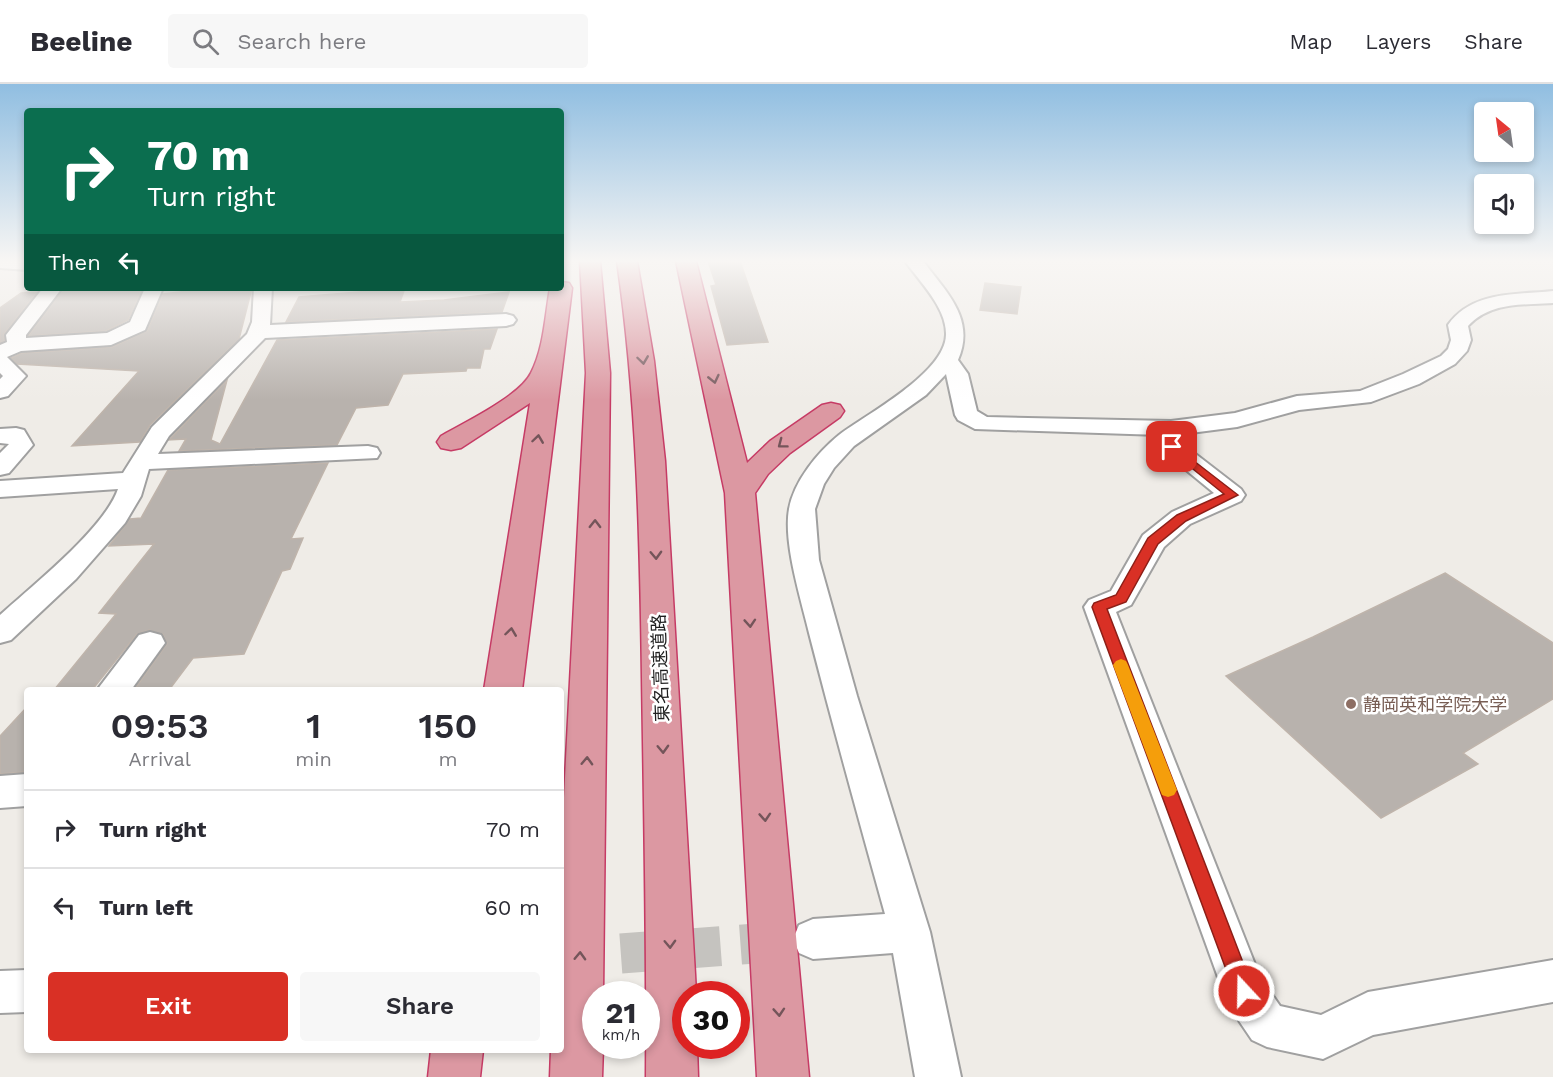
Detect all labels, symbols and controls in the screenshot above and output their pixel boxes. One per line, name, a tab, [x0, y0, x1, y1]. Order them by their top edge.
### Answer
search box	[168, 14, 588, 68]
text: Beeline	[30, 25, 132, 58]
icon: search	[189, 25, 222, 58]
text: Search here	[237, 29, 366, 54]
text: Map	[1289, 29, 1332, 54]
text: Layers	[1365, 29, 1431, 54]
text: Share	[1464, 29, 1523, 54]
north arrow	[1474, 102, 1534, 162]
map controls	[1474, 102, 1534, 234]
text: 70 m	[147, 131, 250, 180]
icon: right	[48, 132, 126, 210]
button: sound	[1474, 174, 1534, 234]
text: Turn right	[147, 181, 276, 213]
icon: left	[113, 246, 146, 279]
text: Then	[48, 250, 101, 275]
one-way arrow	[636, 355, 648, 365]
one-way arrow	[707, 374, 720, 384]
pin	[1146, 421, 1197, 472]
icon: arrive	[1155, 430, 1188, 463]
one-way arrow	[532, 434, 544, 444]
one-way arrow	[778, 437, 789, 448]
one-way arrow	[588, 519, 601, 528]
one-way arrow	[650, 550, 662, 559]
street label: 東名高速道路	[648, 614, 672, 722]
one-way arrow	[743, 618, 756, 627]
one-way arrow	[505, 627, 517, 637]
place label: 静岡英和学院大学	[1363, 694, 1507, 715]
marker: 静岡英和学院大学	[1344, 697, 1358, 711]
text: 09:53	[111, 705, 209, 747]
text: 1	[306, 705, 321, 747]
text: 150	[419, 705, 477, 747]
one-way arrow	[657, 745, 669, 754]
text: Arrival	[128, 747, 191, 771]
text: min	[295, 747, 332, 771]
text: m	[438, 747, 458, 771]
one-way arrow	[581, 756, 593, 765]
icon: right	[48, 813, 81, 846]
one-way arrow	[758, 813, 771, 822]
text: Turn right	[99, 817, 206, 842]
text: 70 m	[486, 817, 540, 842]
icon: left	[48, 891, 81, 924]
text: Turn left	[99, 895, 193, 920]
text: 60 m	[484, 895, 540, 920]
one-way arrow	[664, 940, 676, 949]
one-way arrow	[574, 951, 587, 960]
position arrow	[1212, 959, 1276, 1023]
button: Exit	[48, 972, 288, 1041]
button: Share	[300, 972, 540, 1041]
speed limit sign: 30	[672, 981, 750, 1059]
text: 21	[606, 995, 636, 1030]
one-way arrow	[772, 1007, 785, 1016]
text: km/h	[602, 1026, 640, 1044]

